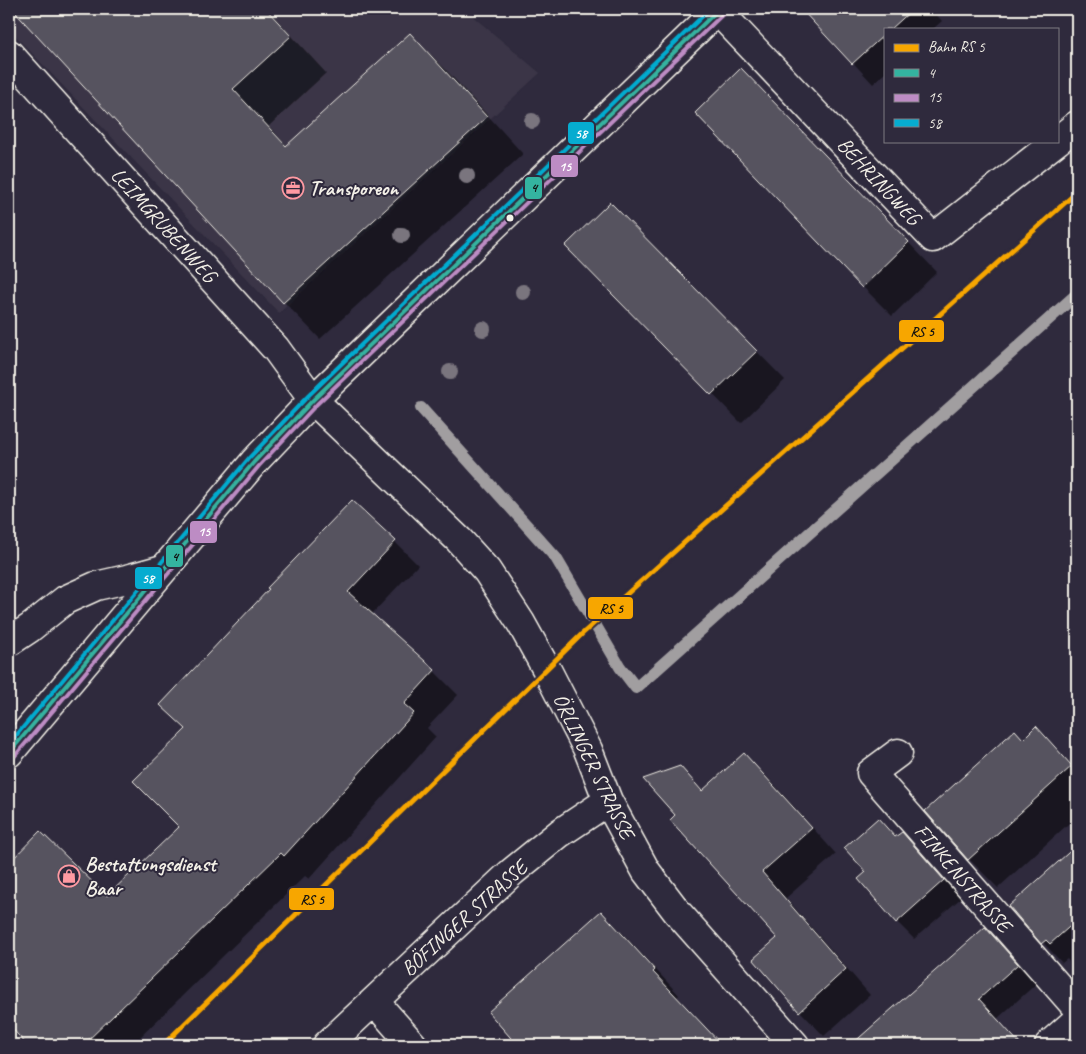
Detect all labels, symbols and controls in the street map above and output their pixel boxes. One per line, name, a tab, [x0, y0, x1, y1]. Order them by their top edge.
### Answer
legend	[884, 28, 1058, 142]
text: Bahn RS 5	[928, 38, 986, 57]
text: 4	[928, 64, 936, 83]
text: 15	[928, 88, 943, 107]
text: 58	[928, 114, 943, 133]
line badge: 58	[567, 121, 595, 145]
text: 58	[575, 125, 589, 142]
street label: BEHRINGWEG	[832, 132, 928, 232]
line badge: 15	[550, 154, 579, 178]
text: 15	[559, 158, 573, 175]
street label: LEIMGRUBENWEG	[106, 162, 224, 290]
place label: Transporeon	[309, 175, 399, 201]
office icon: Transporeon	[281, 176, 305, 200]
line badge: 4	[524, 176, 543, 200]
text: 4	[531, 179, 539, 196]
unlabelled marker	[505, 213, 515, 223]
line badge: RS 5	[898, 319, 945, 343]
text: RS 5	[910, 323, 936, 340]
line badge: 15	[189, 520, 218, 544]
text: 15	[198, 523, 212, 540]
line badge: 4	[165, 544, 184, 568]
text: 4	[172, 548, 180, 565]
line badge: 58	[134, 566, 163, 590]
text: 58	[142, 570, 156, 587]
line badge: RS 5	[587, 596, 634, 620]
text: RS 5	[599, 600, 625, 617]
street label: ÖRLINGER STRASSE	[548, 689, 642, 845]
street label: FINKENSTRASSE	[909, 818, 1019, 940]
place label: Bestattungsdienst Baar	[85, 851, 219, 901]
street label: BÖFINGER STRASSE	[396, 853, 535, 981]
shop icon: Bestattungsdienst Baar	[57, 864, 81, 888]
line badge: RS 5	[288, 887, 335, 911]
text: RS 5	[300, 891, 326, 908]

